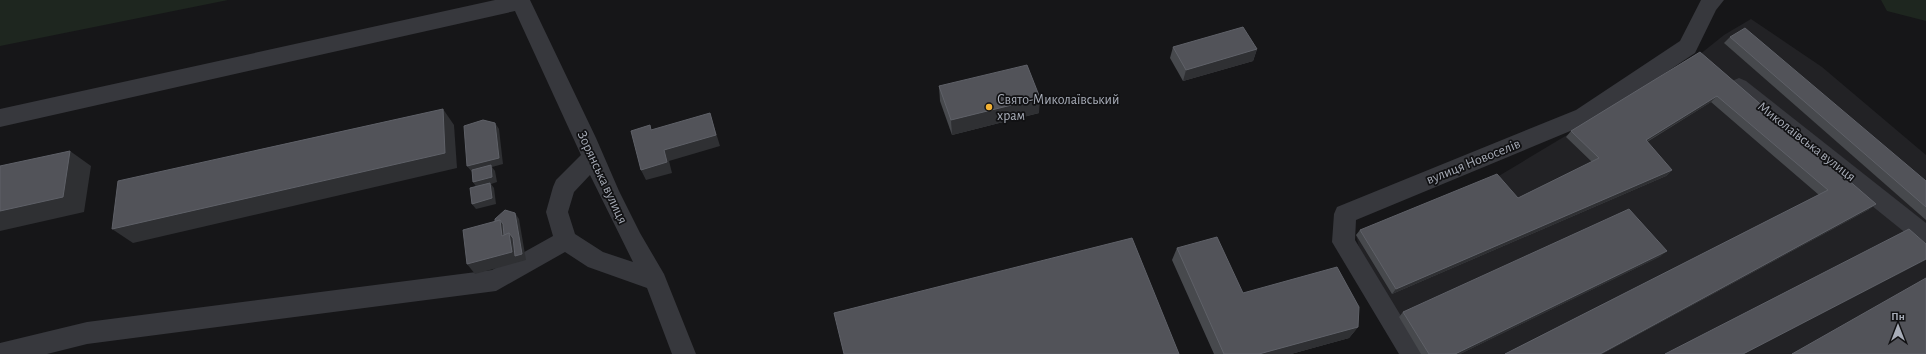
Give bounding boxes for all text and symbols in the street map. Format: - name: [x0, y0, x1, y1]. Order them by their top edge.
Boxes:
- place label: Свято-Миколаївський храм: [997, 93, 1119, 123]
- street label: Миколаївська вулиця: [1755, 99, 1858, 184]
- marker: Свято-Миколаївський храм: [984, 102, 994, 112]
- street label: Зорянська вулиця: [574, 129, 630, 226]
- street label: вулиця Новоселів: [1424, 137, 1522, 187]
- north arrow: [1878, 306, 1918, 346]
- text: Пн: [1891, 311, 1905, 322]

